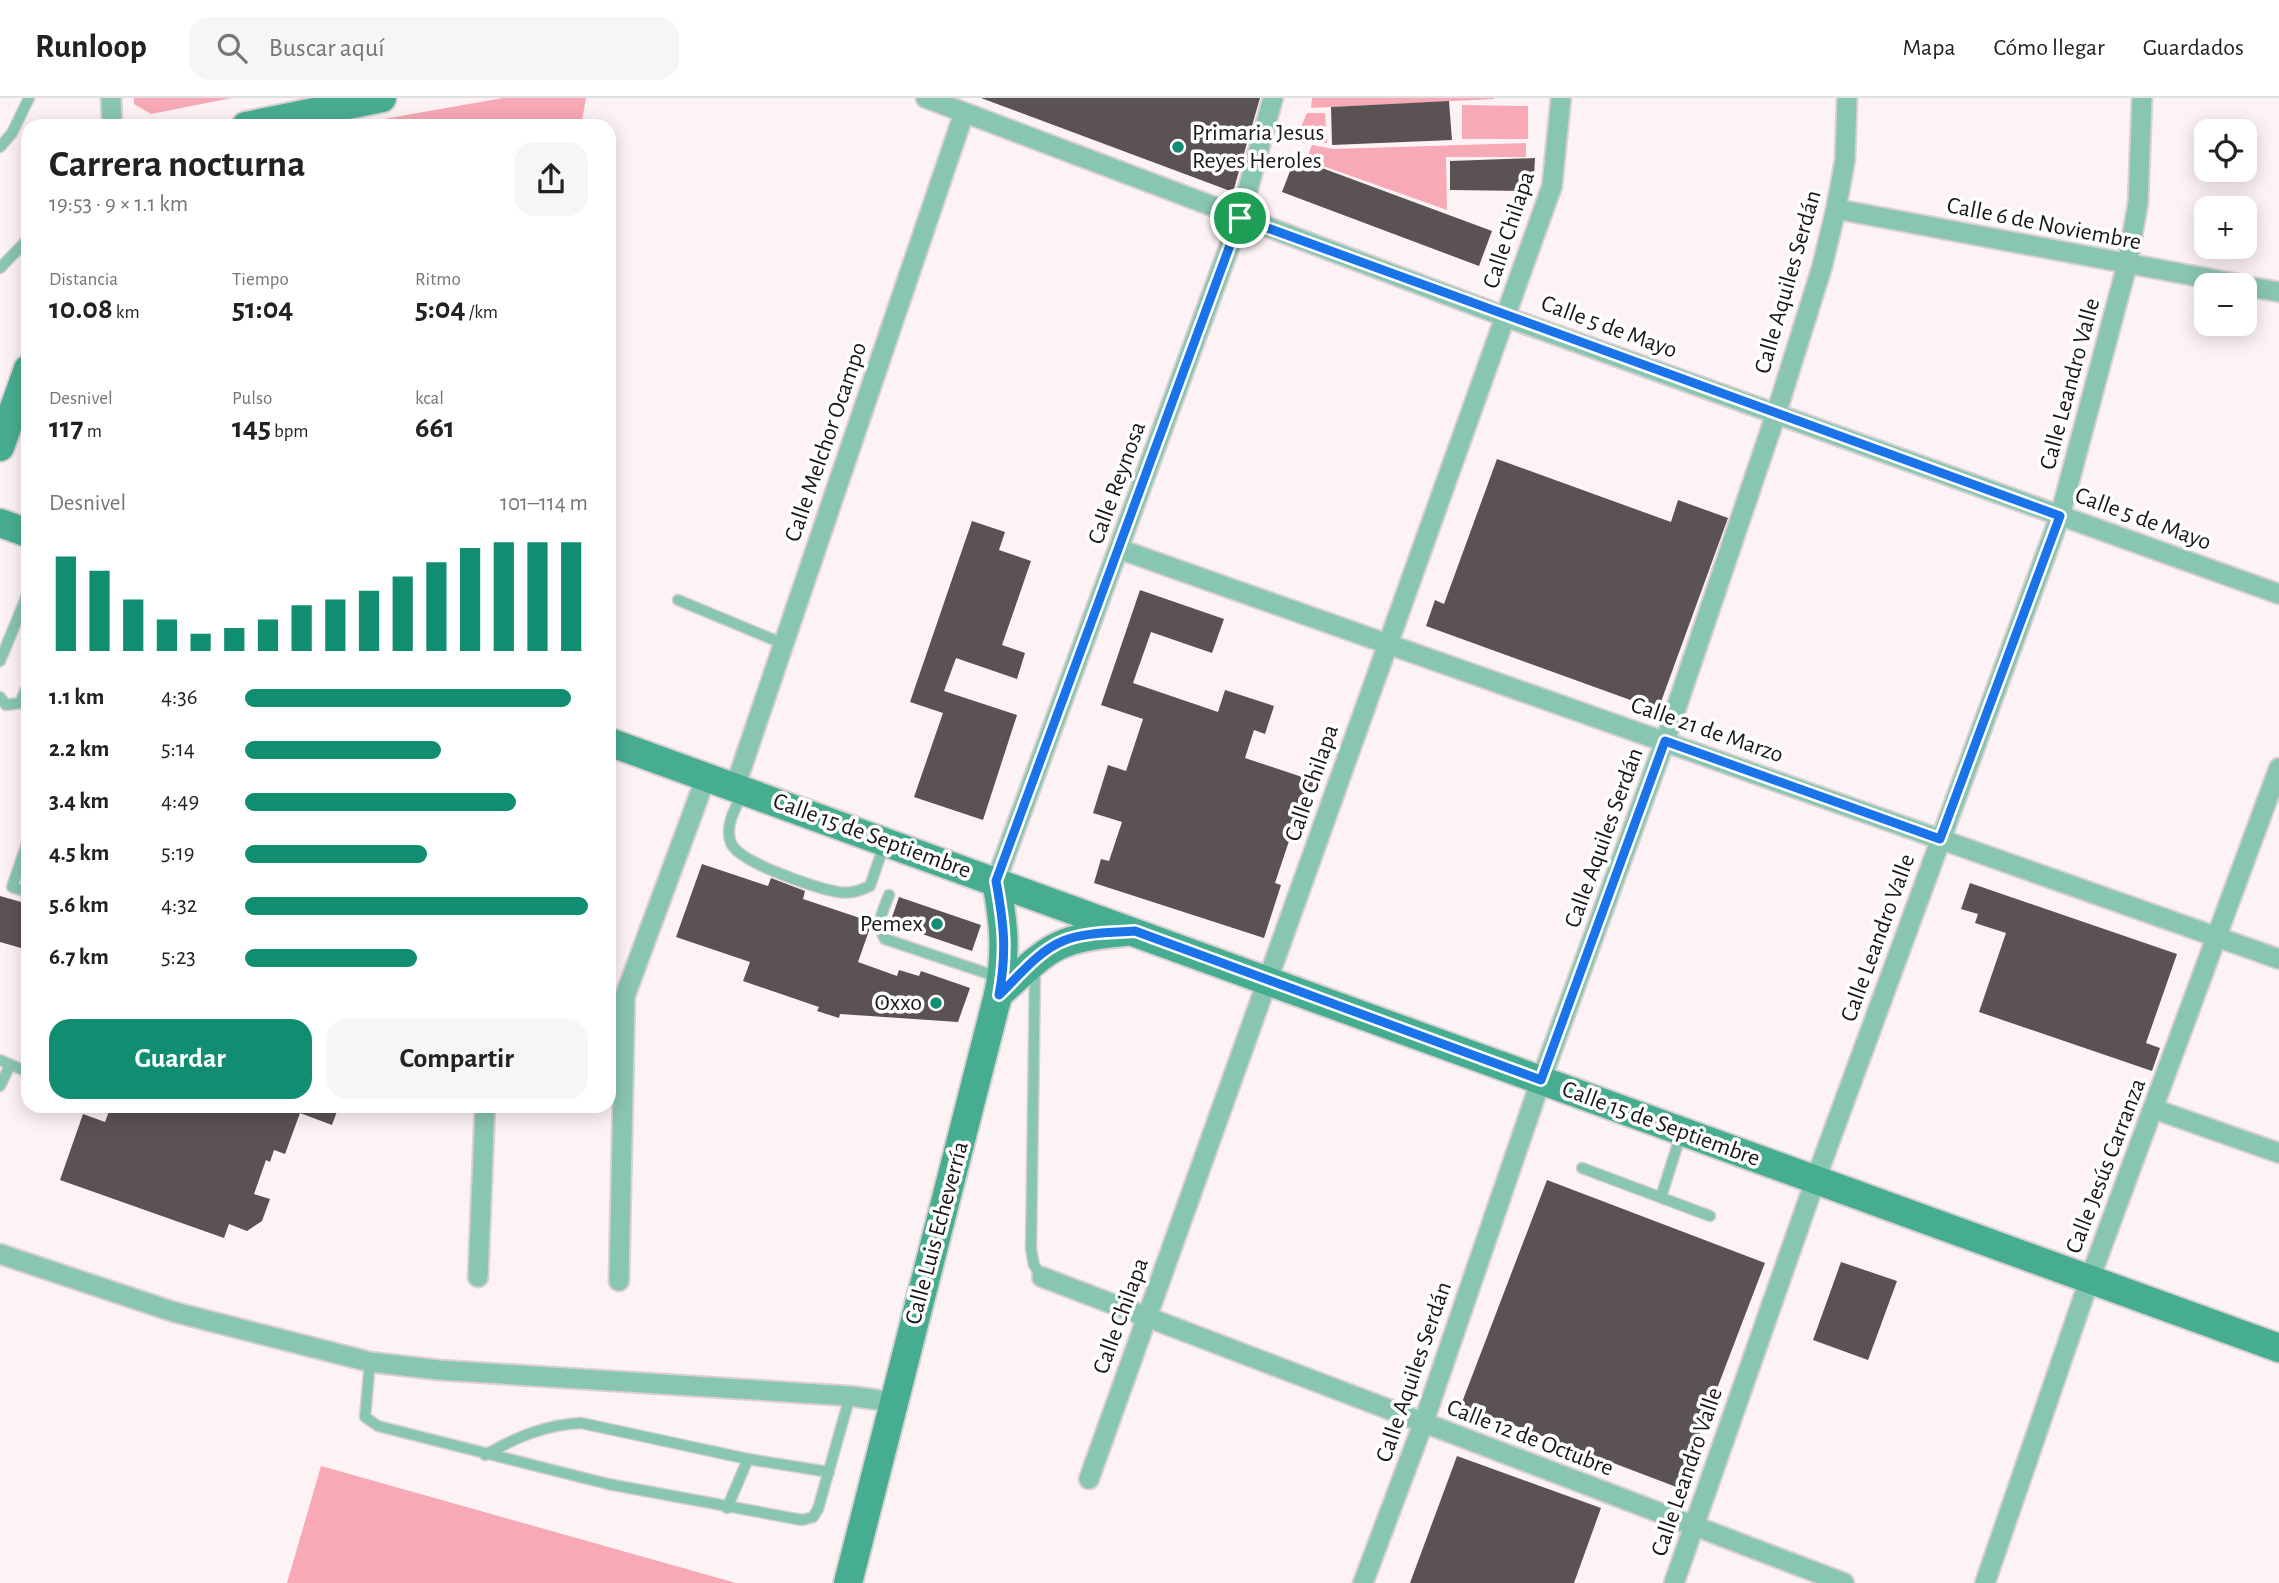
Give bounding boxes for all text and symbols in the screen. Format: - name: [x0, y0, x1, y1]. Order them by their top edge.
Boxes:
- search box: [189, 17, 679, 80]
- icon: search: [213, 29, 251, 67]
- text: Runloop: [35, 31, 147, 64]
- text: Buscar aquí: [269, 35, 385, 61]
- text: Mapa: [1902, 36, 1956, 60]
- text: Cómo llegar: [1994, 36, 2105, 60]
- text: Guardados: [2143, 36, 2244, 60]
- map controls: [2194, 119, 2257, 336]
- button: locate: [2194, 119, 2257, 182]
- place label: Primaria Jesus Reyes Heroles: [1192, 121, 1324, 173]
- marker: Primaria Jesus Reyes Heroles: [1170, 139, 1186, 155]
- button: share: [514, 142, 588, 216]
- text: Carrera nocturna: [49, 146, 306, 184]
- street label: Calle Chilapa: [1479, 168, 1539, 292]
- pin: [1210, 188, 1270, 248]
- street label: Calle Aquiles Serdán: [1750, 188, 1826, 376]
- text: 19:53 · 9 × 1.1 km: [49, 193, 188, 216]
- street label: Calle 6 de Noviembre: [1945, 193, 2143, 255]
- button: +: [2194, 196, 2257, 259]
- icon: arrive: [1221, 199, 1259, 237]
- text: Distancia: [49, 270, 118, 289]
- text: Tiempo: [232, 270, 289, 289]
- text: Ritmo: [415, 270, 461, 289]
- button: −: [2194, 273, 2257, 336]
- street label: Calle 5 de Mayo: [1538, 291, 1680, 363]
- text: 10.08: [49, 294, 113, 324]
- text: 51:04: [232, 294, 293, 324]
- text: 5:04: [415, 294, 466, 324]
- street label: Calle Leandro Valle: [2036, 296, 2104, 472]
- text: km: [113, 303, 140, 322]
- text: /km: [466, 303, 498, 322]
- street label: Calle Melchor Ocampo: [781, 339, 871, 545]
- text: Desnivel: [49, 389, 113, 408]
- text: Pulso: [232, 389, 272, 408]
- text: kcal: [415, 389, 444, 408]
- text: 117: [49, 413, 84, 443]
- text: 145: [232, 413, 271, 443]
- text: 661: [415, 413, 455, 443]
- street label: Calle Reynosa: [1084, 419, 1150, 547]
- text: m: [84, 422, 102, 441]
- text: bpm: [271, 422, 308, 441]
- street label: Calle 5 de Mayo: [2072, 483, 2214, 555]
- text: Desnivel: [49, 492, 126, 515]
- text: 101–114 m: [500, 492, 588, 515]
- text: 1.1 km: [49, 686, 104, 709]
- text: 4:36: [161, 686, 198, 709]
- street label: Calle 21 de Marzo: [1628, 693, 1786, 767]
- street label: Calle Chilapa: [1281, 722, 1343, 844]
- text: 2.2 km: [49, 738, 109, 761]
- text: 5:14: [161, 738, 195, 761]
- street label: Calle Aquiles Serdán: [1560, 745, 1648, 931]
- street label: Calle 15 de Septiembre: [770, 789, 974, 883]
- text: 3.4 km: [49, 790, 109, 813]
- text: 4:49: [161, 790, 199, 813]
- text: 4.5 km: [49, 842, 109, 865]
- text: 5:19: [161, 842, 195, 865]
- street label: Calle Leandro Valle: [1837, 851, 1919, 1025]
- text: 5.6 km: [49, 894, 109, 917]
- text: 4:32: [161, 894, 197, 917]
- place label: Pemex: [860, 912, 924, 936]
- marker: Pemex: [929, 916, 945, 932]
- text: 6.7 km: [49, 946, 109, 969]
- text: 5:23: [161, 946, 196, 969]
- place label: Oxxo: [874, 991, 922, 1015]
- marker: Oxxo: [928, 995, 944, 1011]
- button: Guardar: [49, 1019, 312, 1099]
- button: Compartir: [326, 1019, 588, 1099]
- street label: Calle Jesús Carranza: [2062, 1075, 2150, 1257]
- street label: Calle 15 de Septiembre: [1559, 1077, 1763, 1171]
- street label: Calle Luis Echeverría: [901, 1139, 973, 1327]
- street label: Calle Chilapa: [1089, 1255, 1153, 1377]
- street label: Calle Aquiles Serdán: [1372, 1279, 1456, 1465]
- street label: Calle Leandro Valle: [1647, 1385, 1727, 1559]
- street label: Calle 12 de Octubre: [1443, 1395, 1617, 1481]

